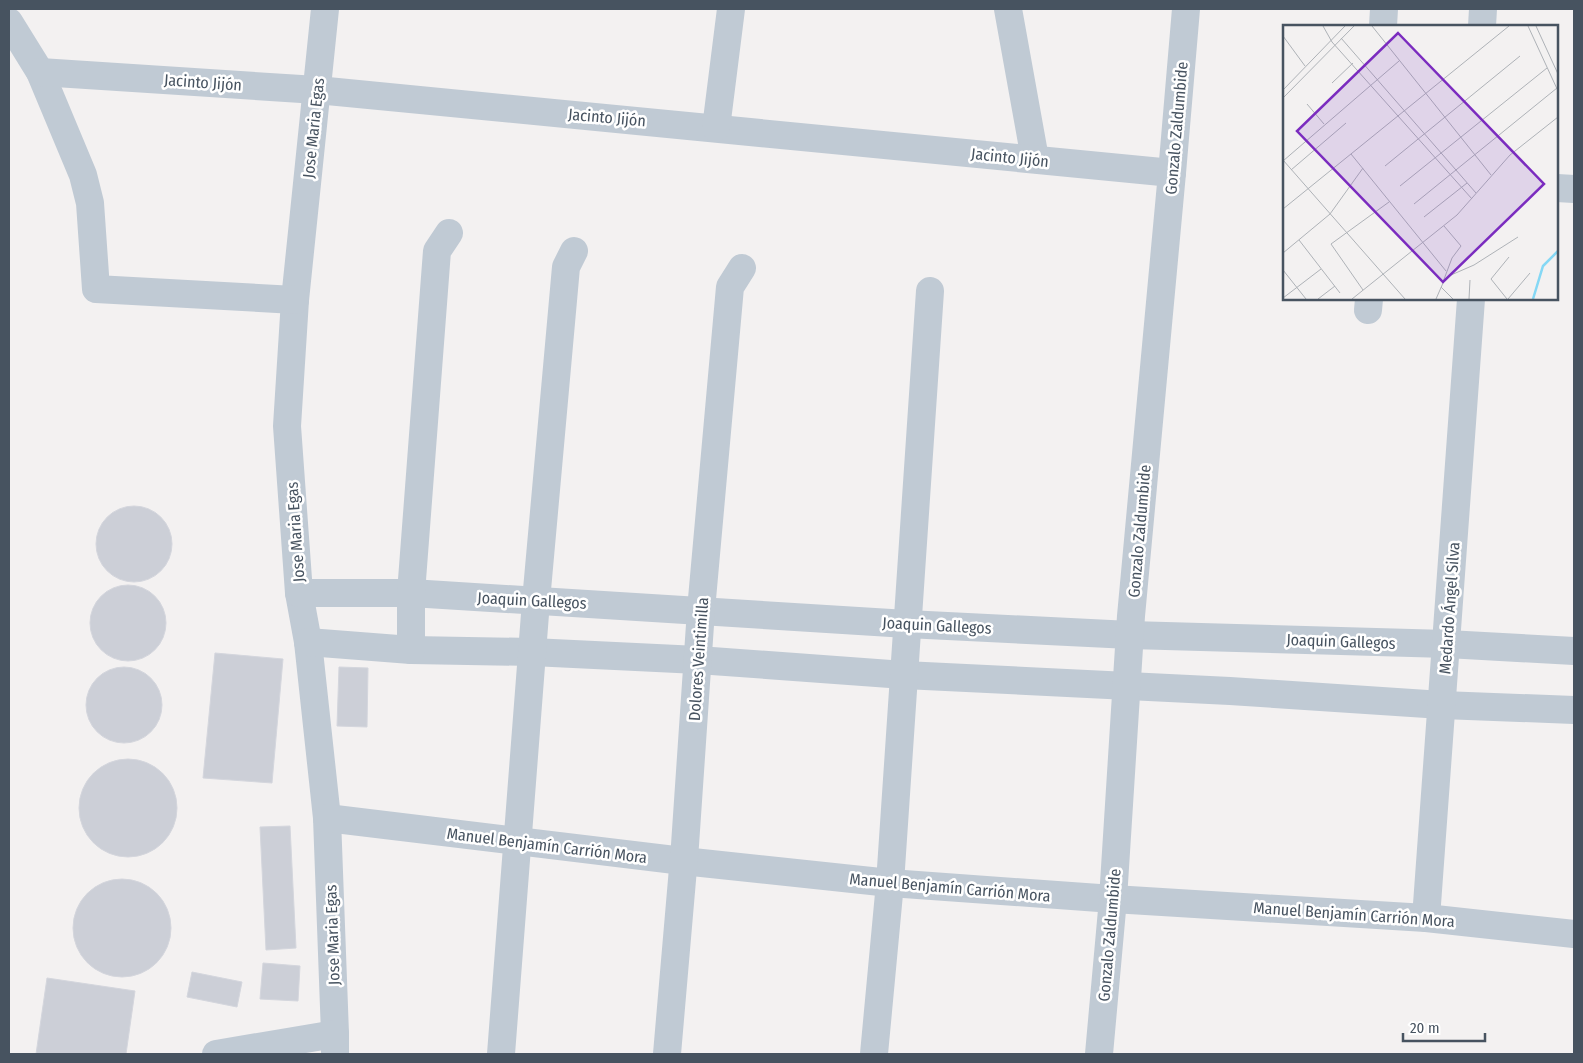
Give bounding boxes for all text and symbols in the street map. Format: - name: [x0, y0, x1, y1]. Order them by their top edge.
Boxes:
- inset map: [1283, 25, 1558, 300]
- street label: Gonzalo Zaldumbide: [1161, 61, 1192, 195]
- street label: Jacinto Jijón: [163, 70, 243, 95]
- street label: Jose Maria Egas: [299, 77, 328, 179]
- street label: Jacinto Jijón: [567, 105, 647, 130]
- street label: Jacinto Jijón: [970, 144, 1050, 171]
- street label: Gonzalo Zaldumbide: [1124, 464, 1155, 598]
- street label: Jose Maria Egas: [282, 481, 308, 583]
- street label: Medardo Ángel Silva: [1435, 541, 1464, 675]
- street label: Joaquin Gallegos: [477, 588, 587, 613]
- street label: Dolores Veintimilla: [685, 596, 712, 721]
- street label: Joaquin Gallegos: [882, 613, 992, 638]
- street label: Joaquin Gallegos: [1286, 630, 1396, 653]
- street label: Manuel Benjamín Carrión Mora: [446, 824, 648, 867]
- street label: Gonzalo Zaldumbide: [1094, 868, 1125, 1002]
- street label: Manuel Benjamín Carrión Mora: [849, 869, 1051, 906]
- street label: Jose Maria Egas: [321, 884, 344, 986]
- street label: Manuel Benjamín Carrión Mora: [1253, 898, 1455, 931]
- scale bar: [1403, 1010, 1486, 1042]
- text: 20 m: [1410, 1019, 1440, 1037]

